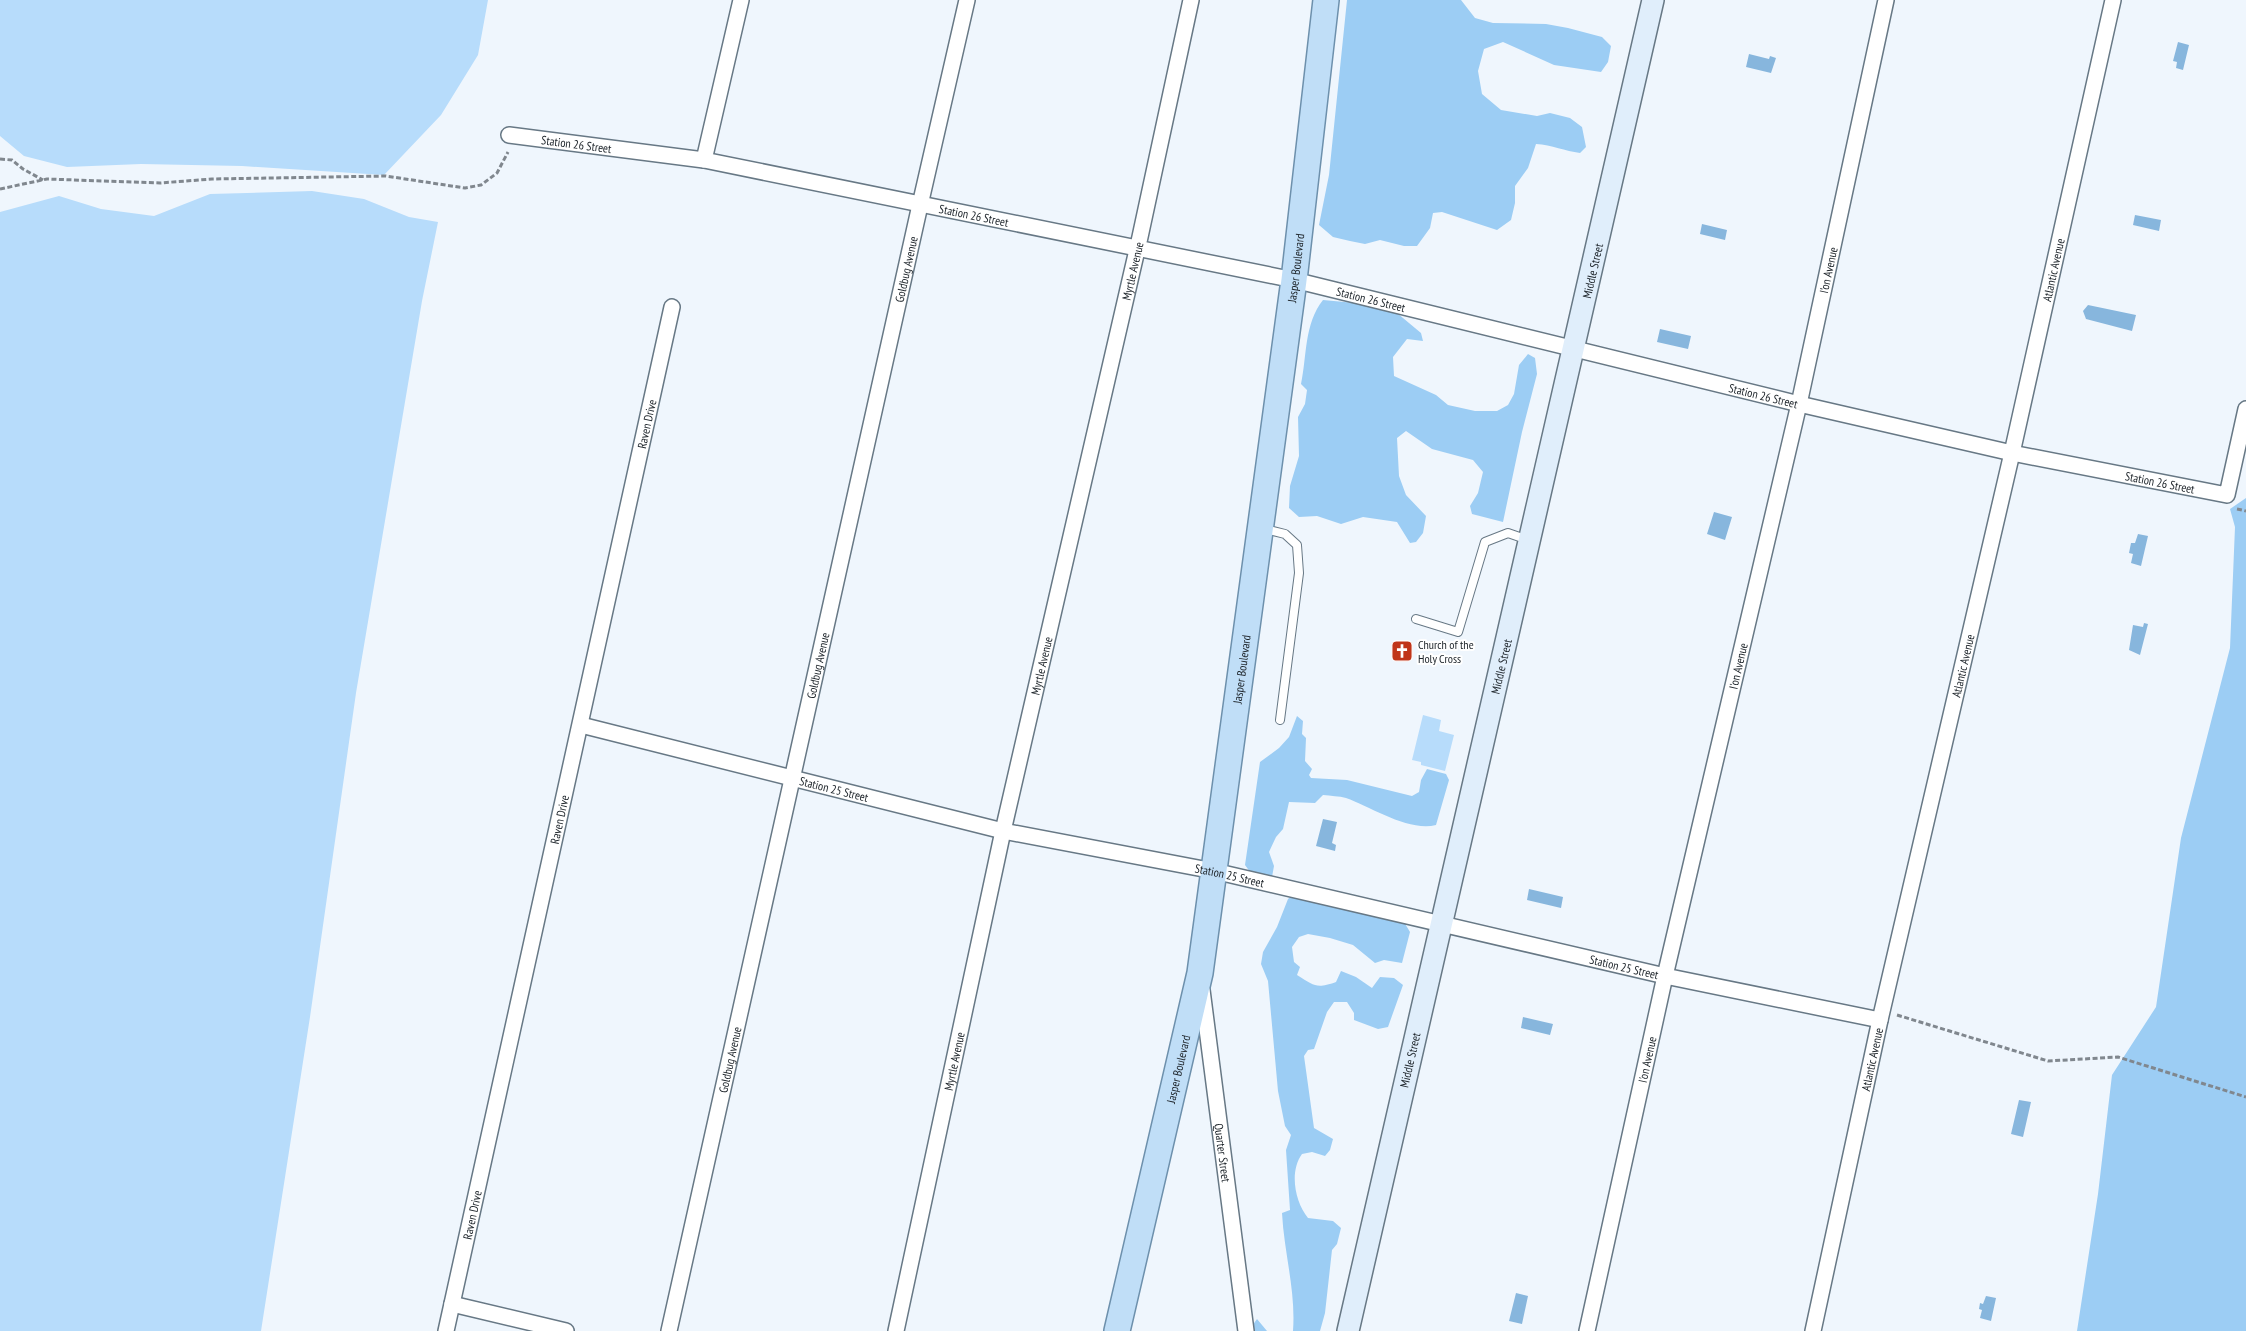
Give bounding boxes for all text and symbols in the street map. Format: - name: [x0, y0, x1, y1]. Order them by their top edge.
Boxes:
- street label: Station 26 Street: [541, 132, 613, 156]
- street label: Station 26 Street: [938, 201, 1011, 229]
- street label: Jasper Boulevard: [1283, 233, 1307, 304]
- street label: Goldbug Avenue: [891, 235, 920, 304]
- street label: Atlantic Avenue: [2039, 237, 2067, 303]
- street label: Myrtle Avenue: [1118, 240, 1146, 302]
- street label: Middle Street: [1579, 241, 1606, 300]
- street label: I'on Avenue: [1816, 245, 1840, 295]
- street label: Station 26 Street: [1335, 283, 1408, 315]
- street label: Station 26 Street: [1727, 380, 1800, 411]
- street label: Raven Drive: [634, 398, 659, 450]
- street label: Station 26 Street: [2124, 468, 2197, 496]
- street label: Goldbug Avenue: [803, 631, 832, 700]
- street label: Atlantic Avenue: [1948, 633, 1977, 699]
- street label: Jasper Boulevard: [1229, 634, 1253, 706]
- street label: Myrtle Avenue: [1027, 635, 1055, 696]
- place label: Church of the Holy Cross: [1418, 637, 1474, 666]
- street label: Middle Street: [1487, 637, 1514, 695]
- church icon: Church of the Holy Cross: [1390, 639, 1414, 663]
- street label: I'on Avenue: [1725, 641, 1750, 691]
- street label: Station 25 Street: [798, 773, 871, 805]
- street label: Raven Drive: [546, 793, 572, 845]
- street label: Station 25 Street: [1194, 860, 1266, 890]
- street label: Station 25 Street: [1588, 951, 1661, 982]
- street label: Goldbug Avenue: [715, 1025, 744, 1094]
- street label: Atlantic Avenue: [1857, 1026, 1886, 1092]
- street label: Myrtle Avenue: [940, 1030, 967, 1092]
- street label: Middle Street: [1396, 1030, 1423, 1089]
- street label: Jasper Boulevard: [1162, 1033, 1193, 1105]
- street label: I'on Avenue: [1634, 1035, 1659, 1084]
- street label: Quarter Street: [1212, 1122, 1234, 1184]
- street label: Raven Drive: [459, 1189, 484, 1241]

